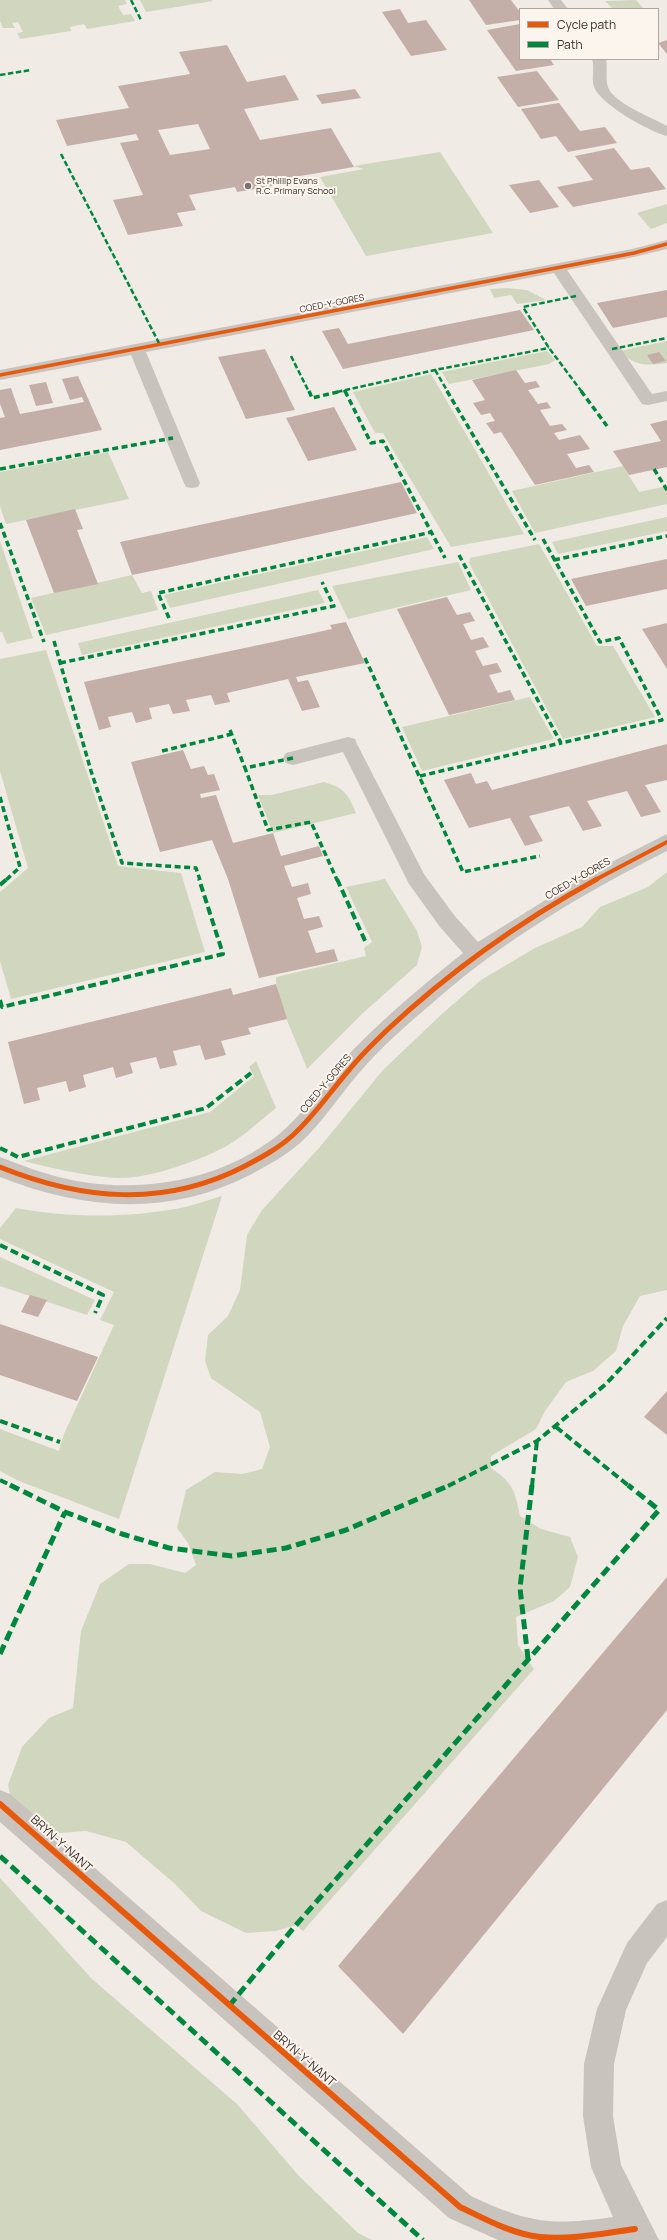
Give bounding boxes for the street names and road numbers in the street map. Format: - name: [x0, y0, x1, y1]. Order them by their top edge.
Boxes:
- street label: COED-Y-GORES: [299, 292, 365, 316]
- street label: COED-Y-GORES: [543, 856, 613, 902]
- street label: COED-Y-GORES: [298, 1052, 354, 1116]
- street label: BRYN-Y-NANT: [27, 1813, 95, 1875]
- street label: BRYN-Y-NANT: [270, 2028, 338, 2090]

